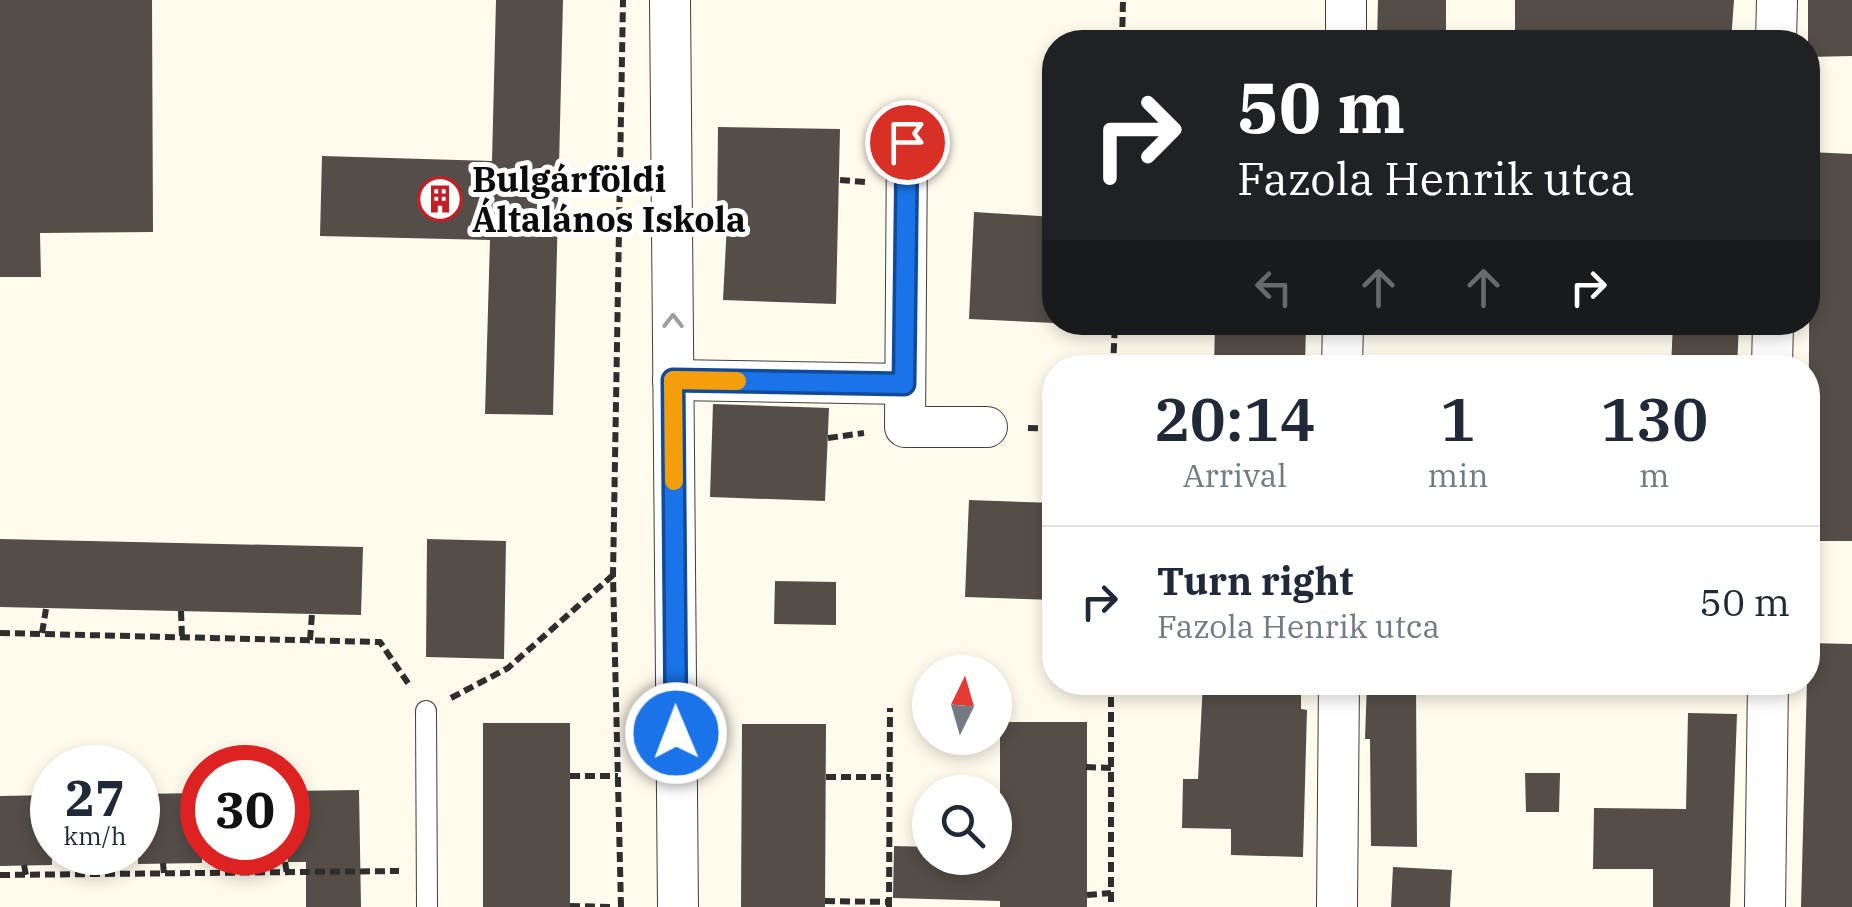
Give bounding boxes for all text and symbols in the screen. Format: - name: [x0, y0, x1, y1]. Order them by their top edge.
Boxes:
- text: 50 m: [1237, 61, 1405, 152]
- icon: right: [1072, 70, 1202, 200]
- pin: [865, 100, 950, 185]
- icon: arrive: [880, 115, 935, 170]
- text: Fazola Henrik utca: [1237, 149, 1635, 207]
- place label: Bulgárföldi Általános Iskola: [472, 156, 746, 242]
- building icon: Bulgárföldi Általános Iskola: [417, 176, 463, 222]
- icon: left: [1246, 260, 1301, 315]
- icon: ahead: [1351, 260, 1406, 315]
- icon: ahead: [1456, 260, 1511, 315]
- icon: right: [1561, 260, 1616, 315]
- one-way arrow: [662, 312, 683, 328]
- text: 20:14: [1154, 379, 1316, 458]
- text: 1: [1440, 379, 1476, 458]
- text: 130: [1600, 379, 1708, 458]
- text: Arrival: [1183, 454, 1287, 496]
- text: min: [1427, 454, 1488, 496]
- text: m: [1639, 454, 1669, 496]
- text: Turn right: [1157, 556, 1353, 605]
- icon: right: [1072, 574, 1127, 629]
- text: 50 m: [1699, 577, 1790, 626]
- text: Fazola Henrik utca: [1157, 605, 1440, 647]
- north arrow: [912, 655, 1012, 755]
- map controls: [912, 655, 1012, 875]
- position arrow: [624, 681, 728, 785]
- speed limit sign: 30: [180, 745, 310, 875]
- text: 27: [65, 765, 125, 830]
- button: search: [912, 775, 1012, 875]
- text: km/h: [63, 819, 127, 852]

